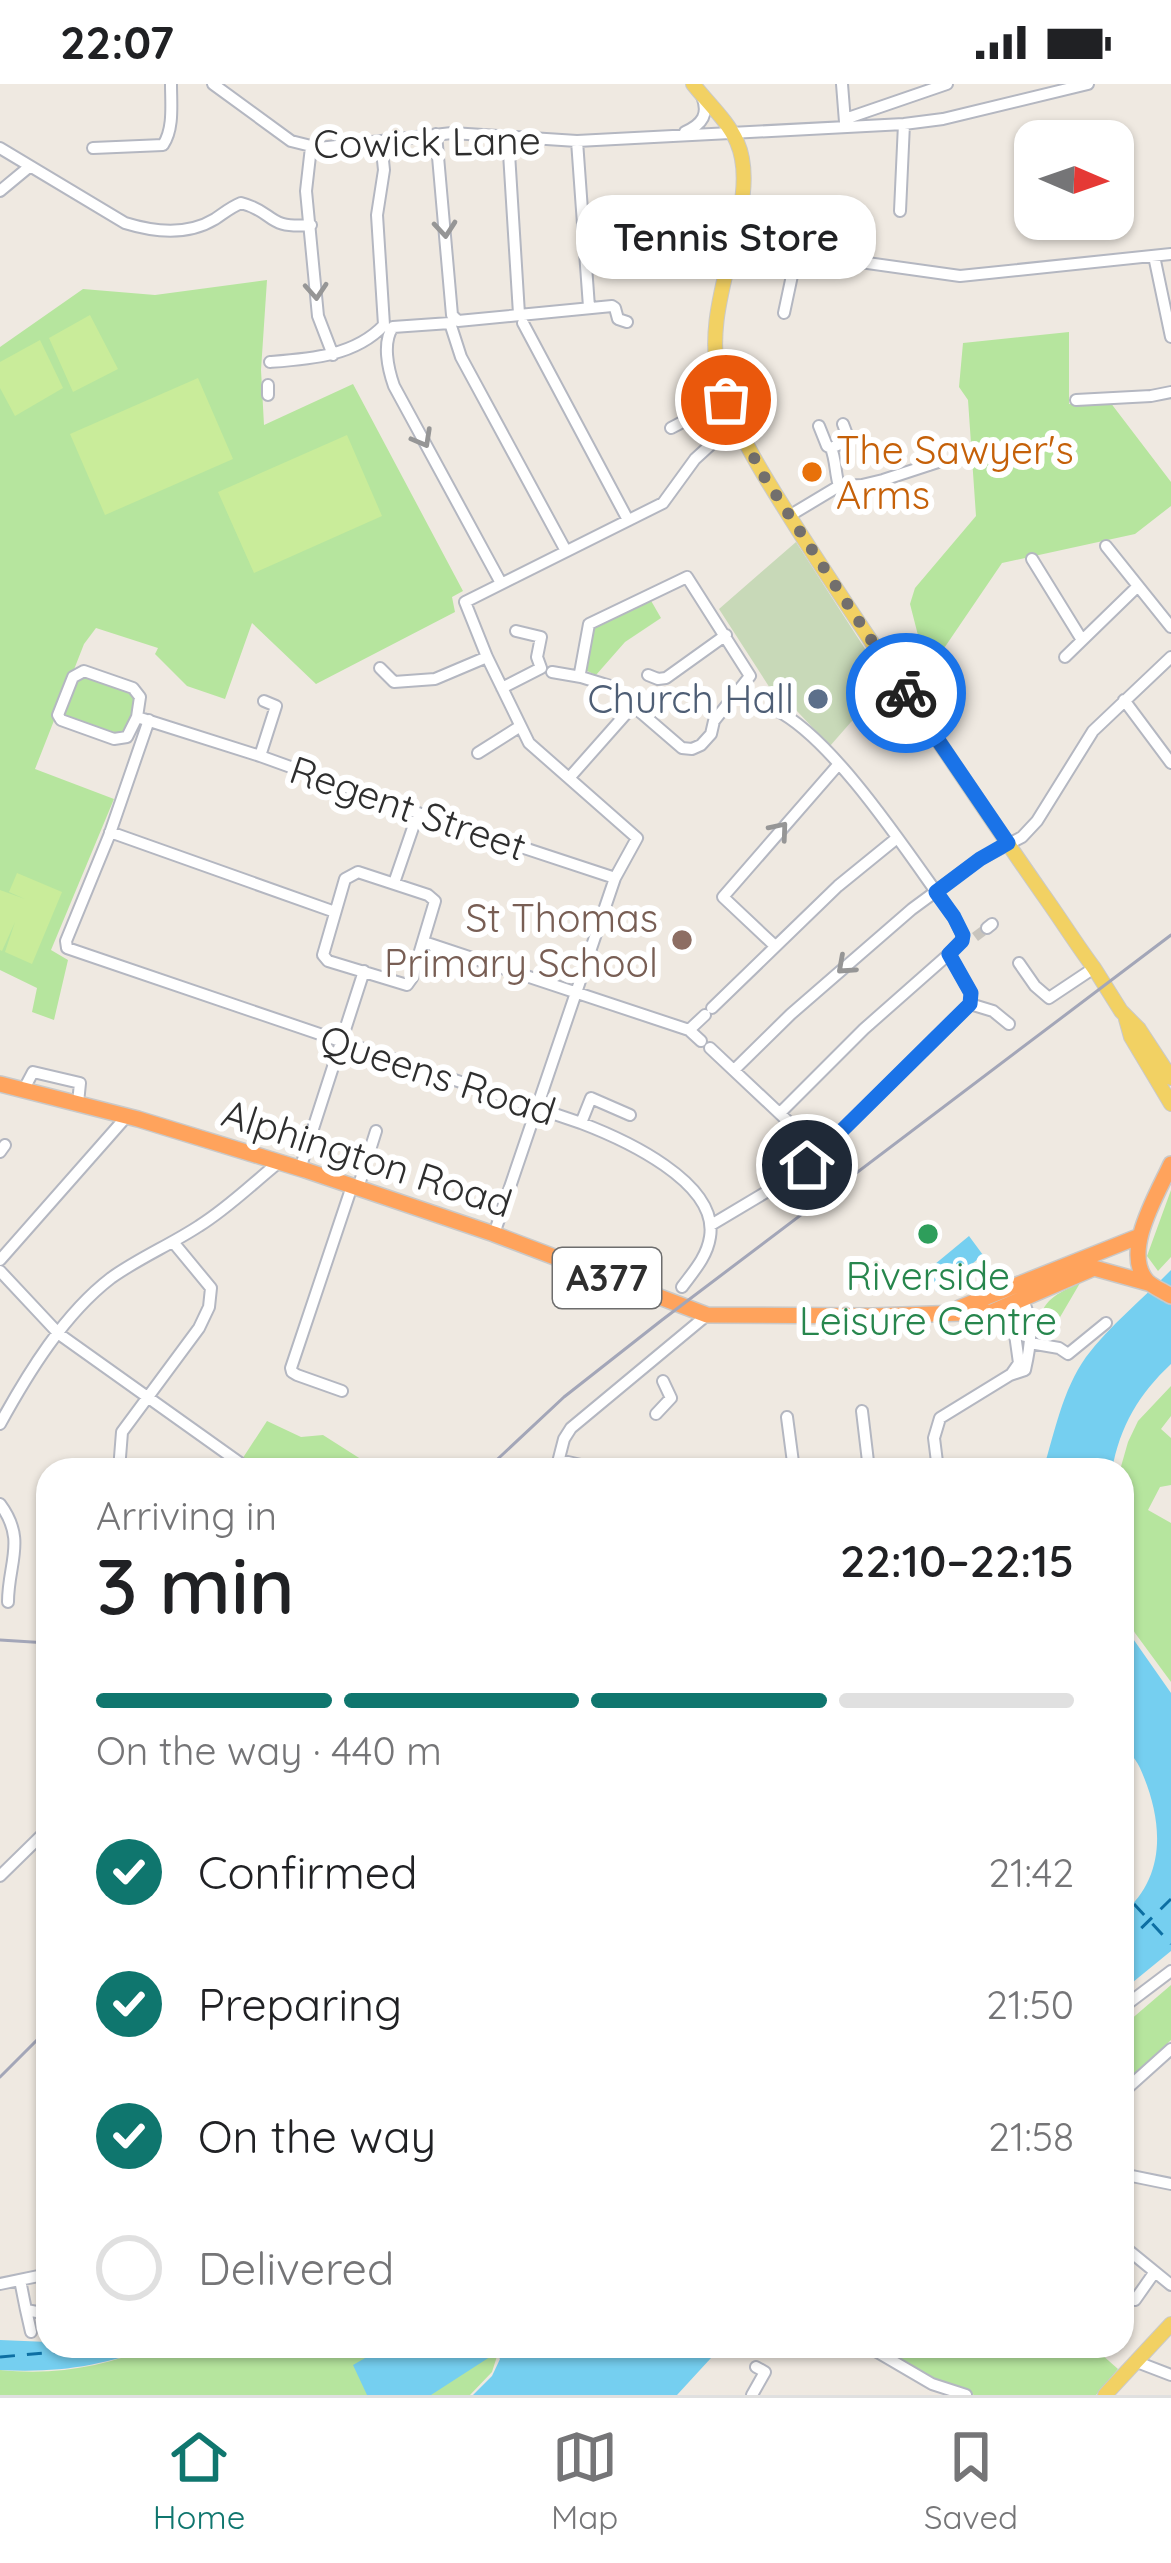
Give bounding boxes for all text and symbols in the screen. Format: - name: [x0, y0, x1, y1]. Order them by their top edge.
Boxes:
- text: 22:07: [60, 14, 174, 70]
- street label: Cowick Lane: [313, 115, 541, 168]
- north arrow: [1014, 120, 1134, 240]
- map controls: [1014, 120, 1134, 240]
- callout: Tennis Store: [576, 196, 876, 280]
- text: Tennis Store: [613, 212, 839, 261]
- one-way arrow: [431, 220, 457, 239]
- one-way arrow: [303, 282, 329, 301]
- pin: [675, 349, 777, 451]
- icon: bag: [693, 367, 759, 433]
- place label: The Sawyer's Arms: [836, 425, 1074, 519]
- one-way arrow: [408, 426, 431, 447]
- marker: The Sawyer's Arms: [799, 459, 825, 485]
- courier: [846, 633, 966, 753]
- icon: bike: [873, 660, 939, 726]
- place label: Church Hall: [587, 674, 794, 723]
- marker: Church Hall: [805, 686, 831, 712]
- street label: Regent Street: [284, 744, 533, 871]
- one-way arrow: [765, 822, 787, 844]
- place label: St Thomas Primary School: [384, 893, 658, 987]
- marker: St Thomas Primary School: [669, 927, 695, 953]
- one-way arrow: [838, 952, 859, 973]
- street label: Queens Road: [314, 1013, 562, 1136]
- street label: Alphington Road: [216, 1088, 518, 1227]
- pin: [756, 1114, 858, 1216]
- icon: home: [774, 1132, 840, 1198]
- marker: Riverside Leisure Centre: [915, 1221, 941, 1247]
- road number: A377: [553, 1248, 661, 1308]
- place label: Riverside Leisure Centre: [799, 1251, 1057, 1345]
- text: Arriving in: [96, 1491, 277, 1540]
- text: 22:10–22:15: [840, 1532, 1074, 1588]
- text: 3 min: [96, 1536, 295, 1634]
- text: On the way · 440 m: [96, 1726, 442, 1775]
- icon: check: [96, 1839, 162, 1905]
- text: Confirmed: [198, 1844, 417, 1900]
- text: 21:42: [989, 1848, 1074, 1897]
- icon: check: [96, 1971, 162, 2037]
- text: Preparing: [198, 1976, 402, 2032]
- text: 21:50: [986, 1980, 1074, 2029]
- icon: check: [96, 2103, 162, 2169]
- text: On the way: [198, 2108, 436, 2164]
- text: 21:58: [988, 2112, 1074, 2161]
- text: Delivered: [198, 2240, 394, 2296]
- tab: Home: [153, 2424, 245, 2537]
- tab: Map: [551, 2424, 618, 2537]
- tab: Saved: [924, 2424, 1018, 2537]

